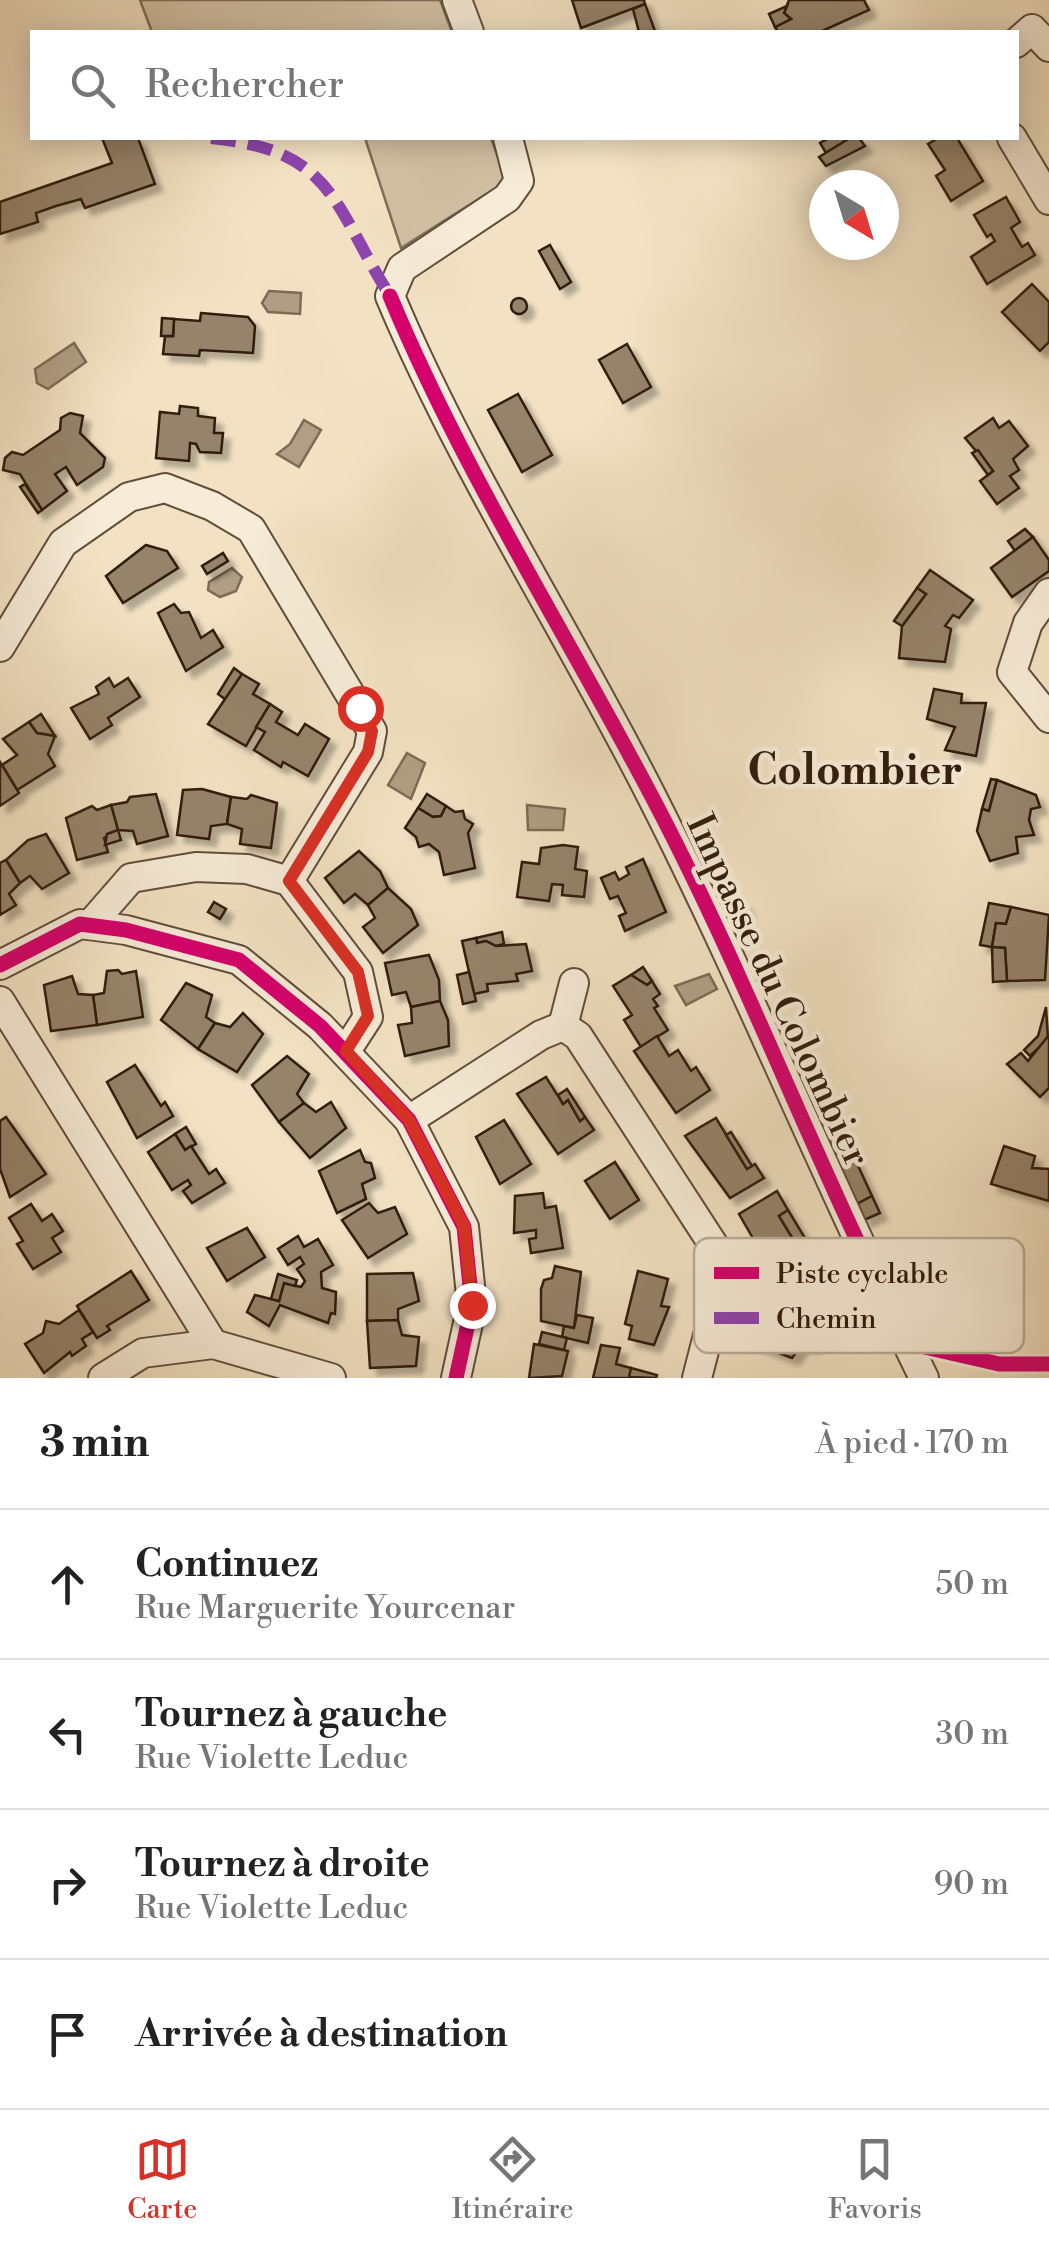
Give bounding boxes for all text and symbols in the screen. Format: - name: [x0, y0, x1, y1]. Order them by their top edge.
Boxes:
- search box: [30, 30, 1019, 140]
- icon: search: [65, 58, 120, 113]
- text: Rechercher: [145, 62, 344, 109]
- north arrow: [809, 170, 899, 260]
- route start: [338, 686, 384, 732]
- district label: Colombier: [747, 745, 963, 798]
- street label: Impasse du Colombier: [675, 807, 880, 1174]
- legend: [694, 1238, 1024, 1353]
- text: Piste cyclable: [776, 1257, 948, 1292]
- route end: [450, 1283, 496, 1329]
- text: Chemin: [776, 1302, 877, 1337]
- text: 3 min: [40, 1417, 149, 1470]
- text: À pied · 170 m: [815, 1423, 1009, 1463]
- text: Continuez: [135, 1541, 318, 1588]
- icon: ahead: [40, 1557, 95, 1612]
- text: 50 m: [936, 1564, 1009, 1604]
- text: Rue Marguerite Yourcenar: [135, 1588, 515, 1628]
- text: Tournez à gauche: [135, 1691, 447, 1738]
- icon: left: [40, 1707, 95, 1762]
- text: 30 m: [935, 1714, 1009, 1754]
- text: Rue Violette Leduc: [135, 1738, 408, 1778]
- text: Tournez à droite: [135, 1841, 430, 1888]
- icon: right: [40, 1857, 95, 1912]
- text: 90 m: [934, 1864, 1009, 1904]
- text: Rue Violette Leduc: [135, 1888, 408, 1928]
- icon: arrive: [40, 2007, 95, 2062]
- text: Arrivée à destination: [135, 2011, 508, 2058]
- tab: Carte: [127, 2132, 197, 2227]
- tab: Itinéraire: [452, 2132, 574, 2227]
- tab: Favoris: [828, 2132, 922, 2227]

